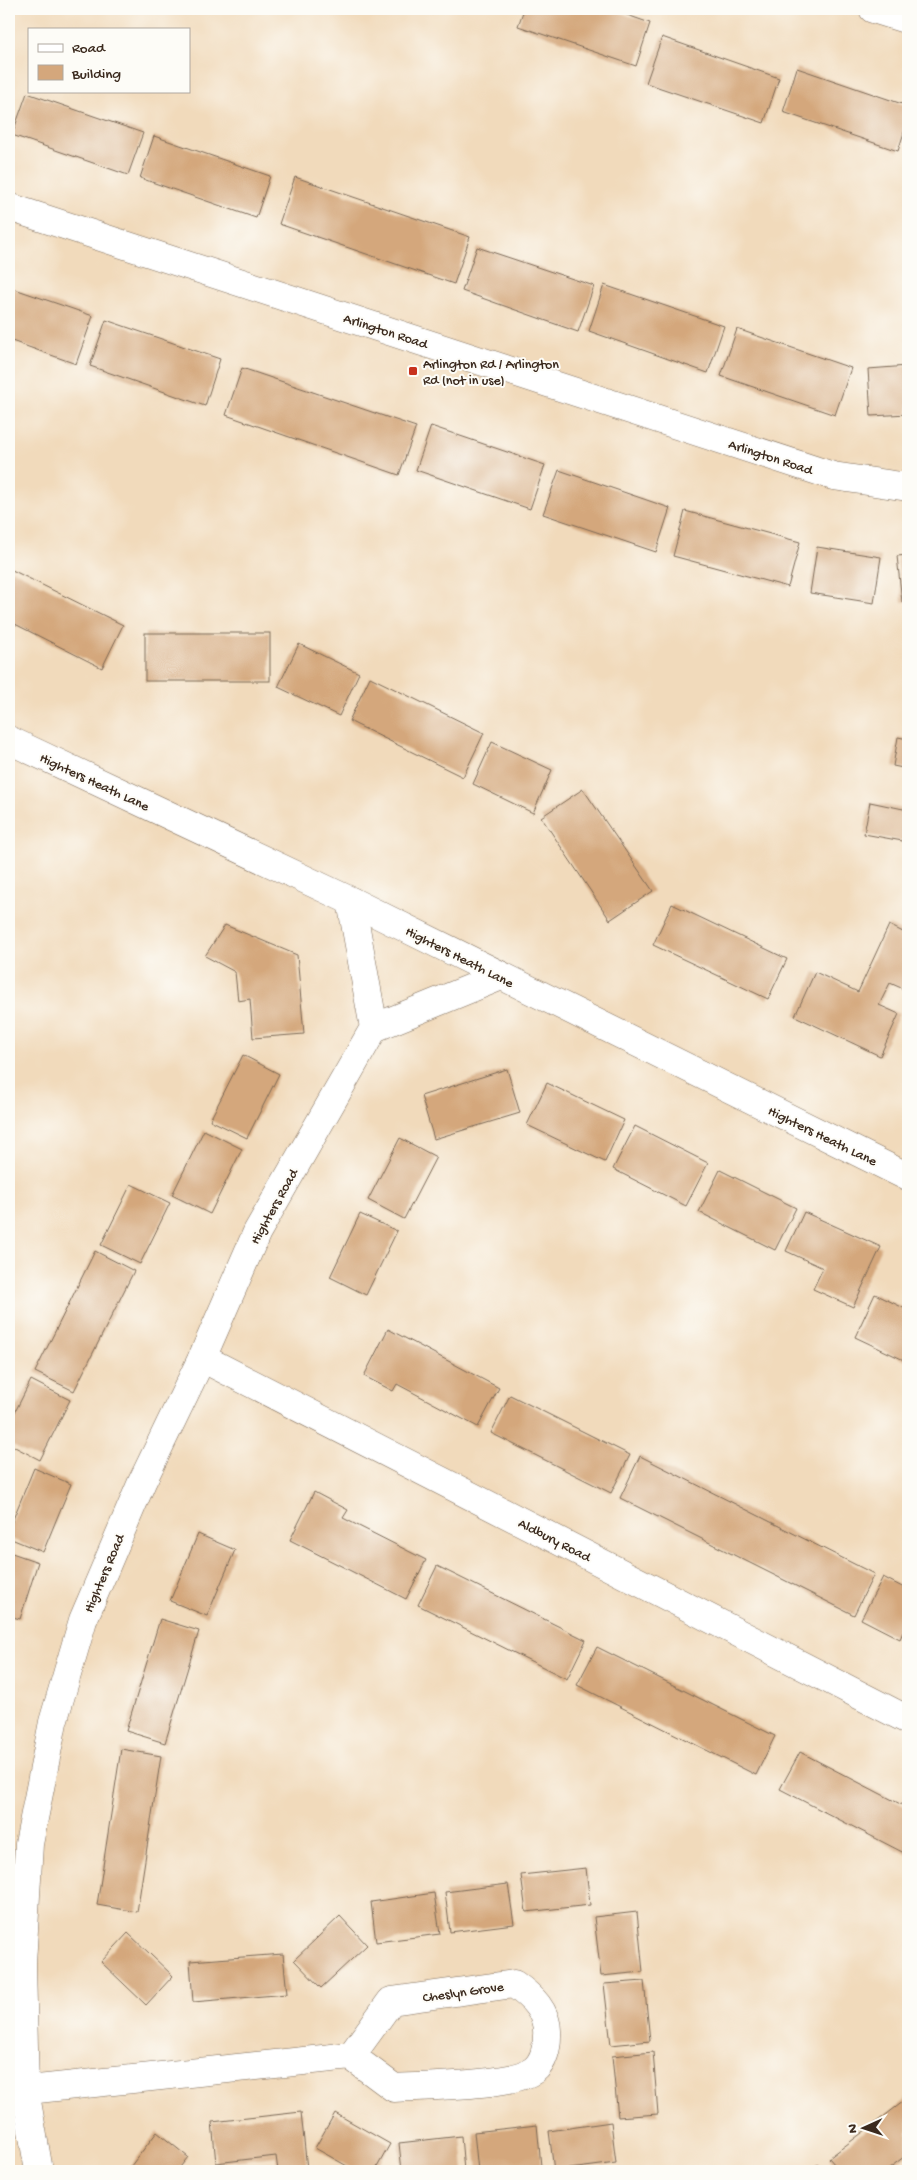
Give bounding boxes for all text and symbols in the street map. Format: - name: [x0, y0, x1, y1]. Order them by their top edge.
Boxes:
- legend: [28, 28, 190, 92]
- text: Road: [72, 40, 106, 58]
- text: Building: [71, 66, 121, 84]
- street label: Arlington Road: [341, 311, 431, 355]
- place label: Arlington Rd / Arlington Rd (not in use): [423, 357, 559, 390]
- marker: Arlington Rd / Arlington Rd (not in use): [407, 365, 419, 377]
- street label: Arlington Road: [726, 437, 816, 481]
- street label: Highters Heath Lane: [36, 750, 152, 816]
- street label: Highters Heath Lane: [402, 924, 517, 993]
- street label: Highters Heath Lane: [765, 1103, 880, 1171]
- street label: Highters Road: [248, 1165, 304, 1248]
- street label: Aldbury Road: [515, 1516, 595, 1568]
- street label: Highters Road: [81, 1531, 130, 1616]
- street label: Cheslyn Grove: [422, 1979, 506, 2008]
- north arrow: [840, 2102, 890, 2152]
- text: N: [845, 2124, 862, 2134]

